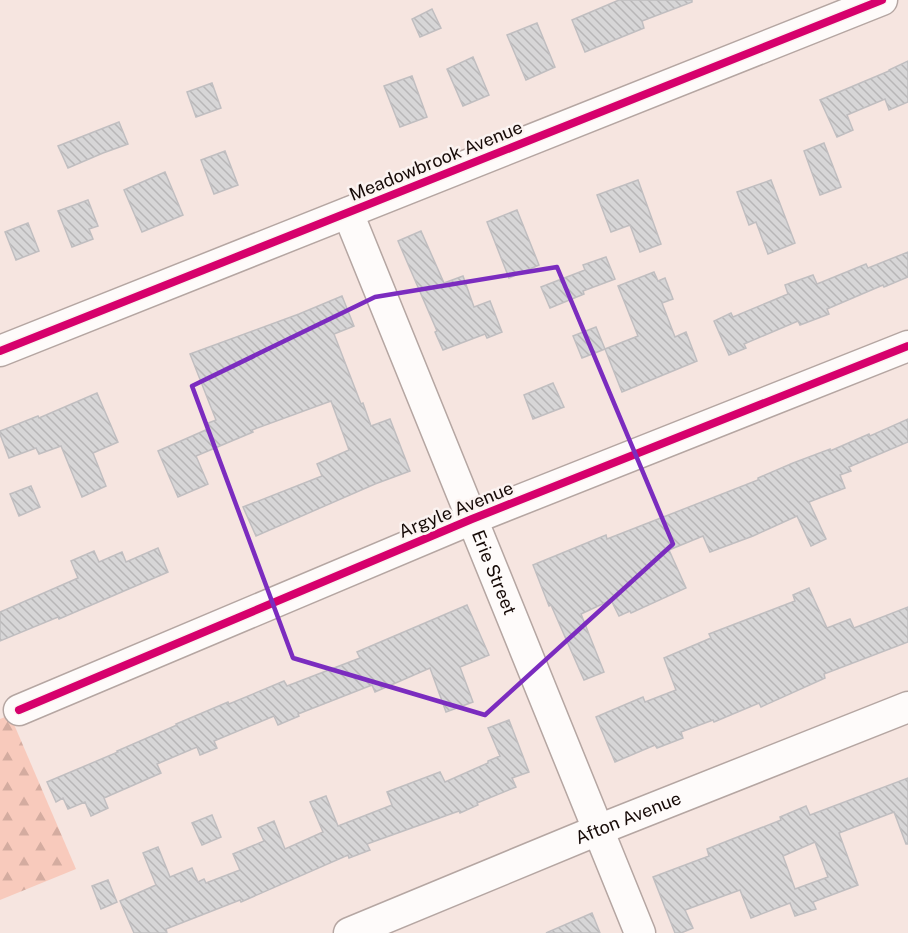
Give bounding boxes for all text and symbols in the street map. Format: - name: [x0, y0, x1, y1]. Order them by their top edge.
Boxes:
- street label: Meadowbrook Avenue: [346, 116, 526, 205]
- street label: Argyle Avenue: [395, 477, 516, 542]
- street label: Erie Street: [468, 527, 521, 618]
- street label: Afton Avenue: [572, 787, 684, 848]

